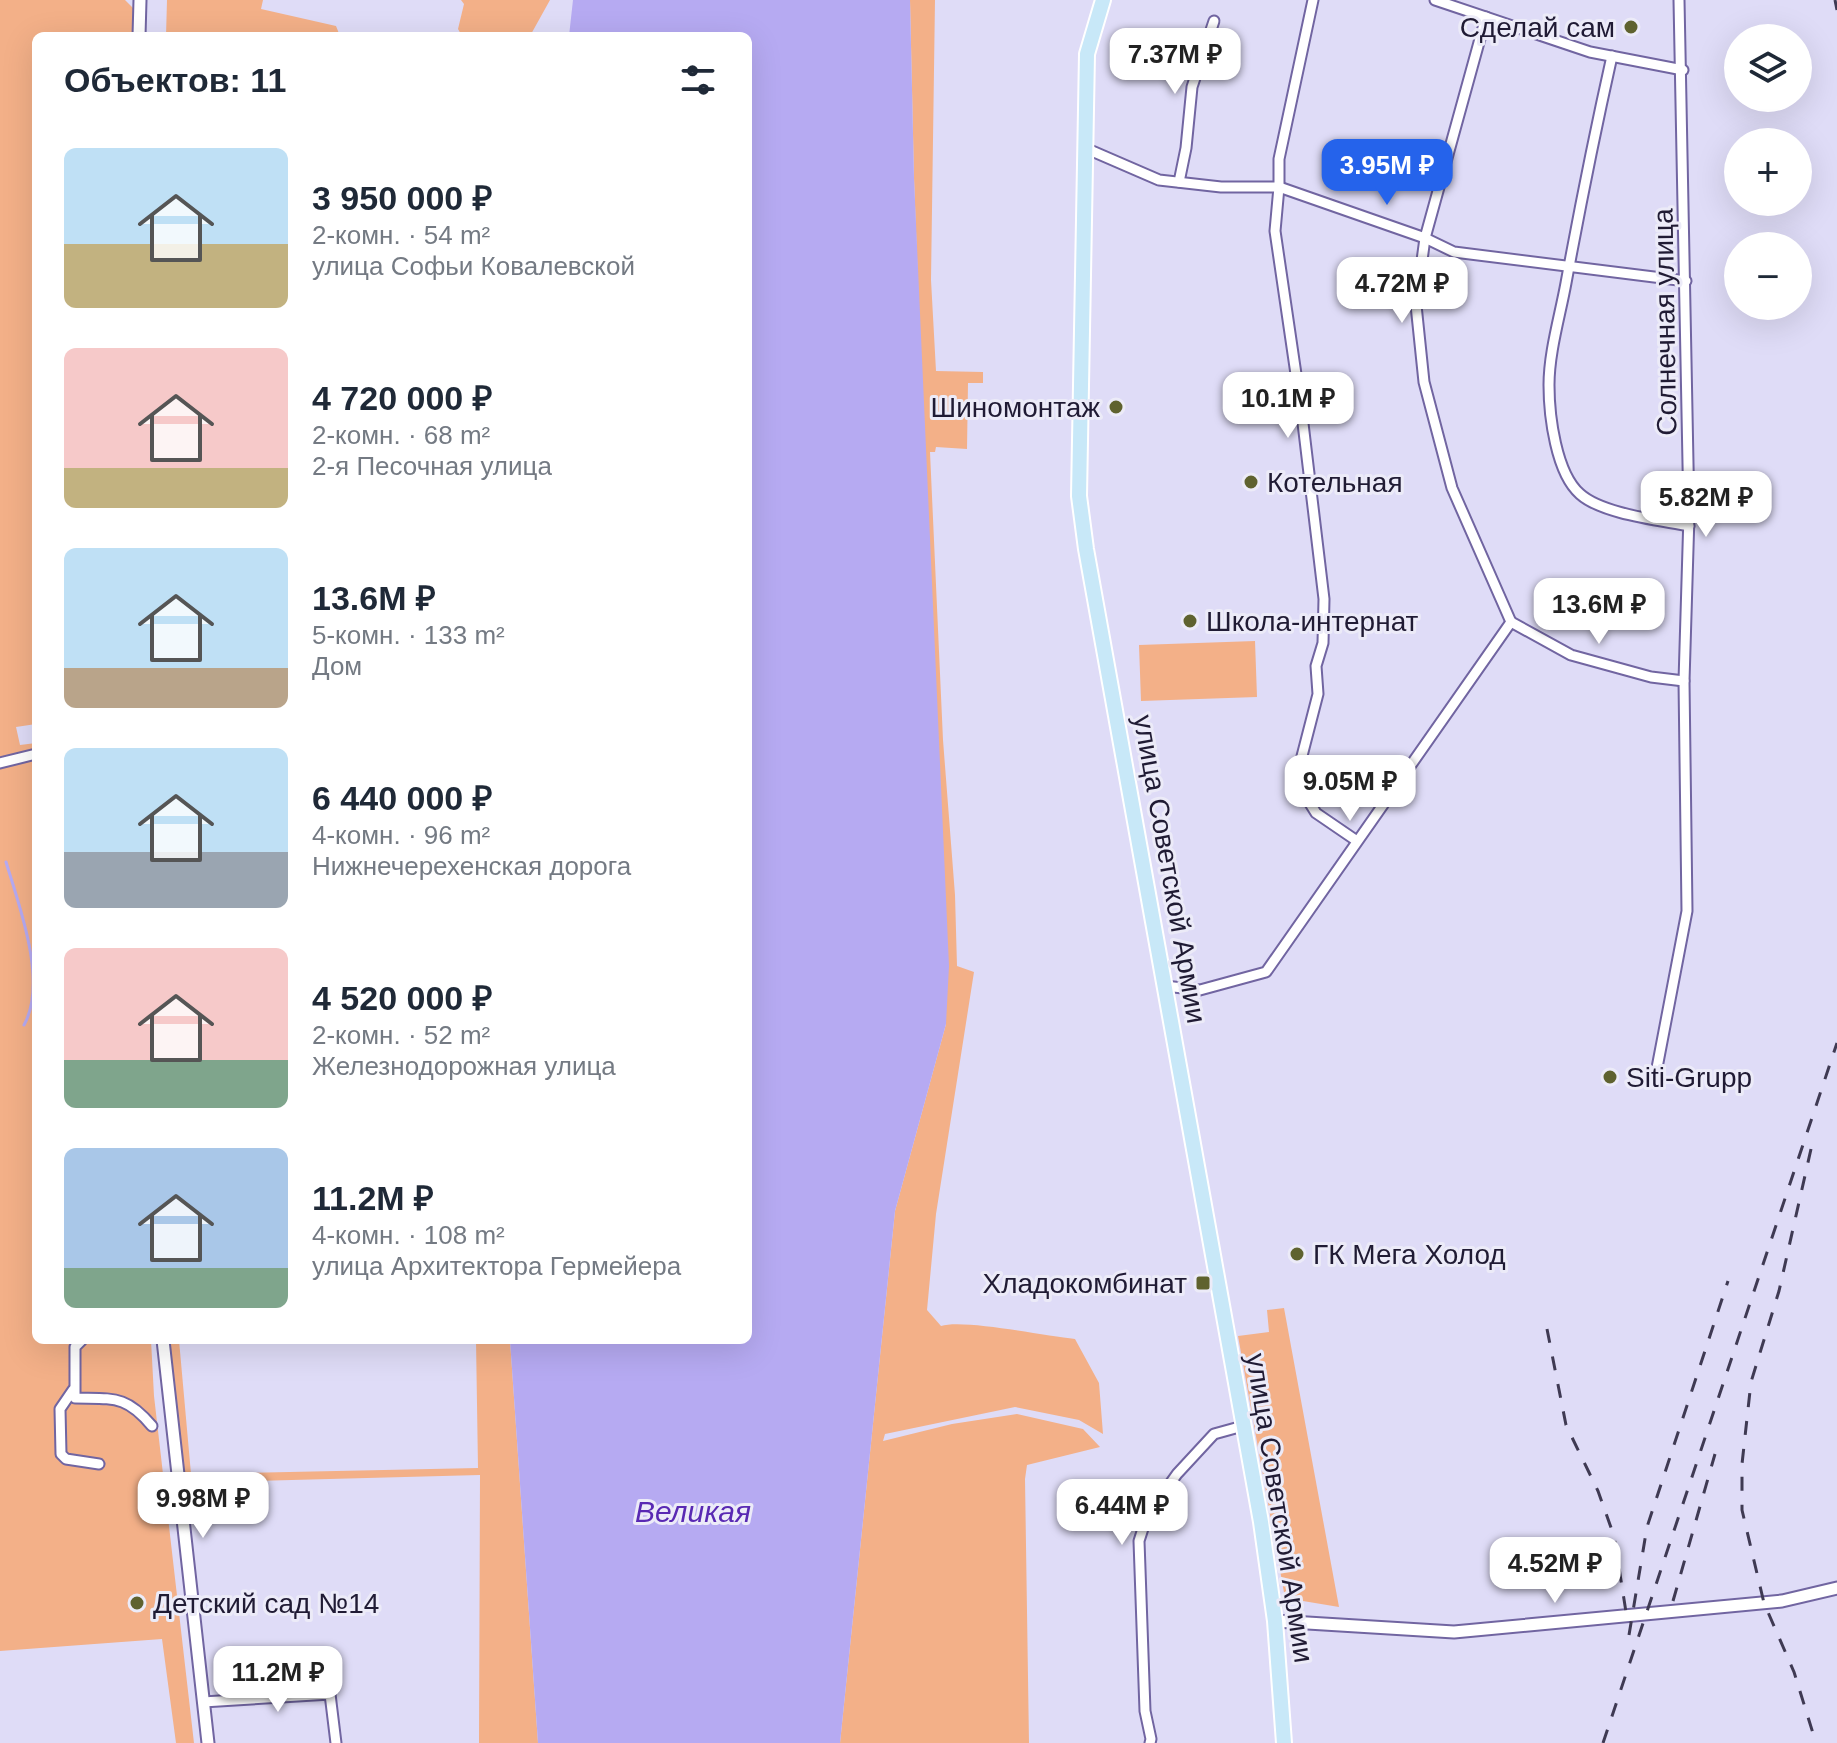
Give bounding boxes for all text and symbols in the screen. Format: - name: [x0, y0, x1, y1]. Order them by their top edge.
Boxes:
- place label: Сделай сам: [1460, 12, 1615, 43]
- marker: Сделай сам: [1622, 18, 1640, 36]
- map controls: [1724, 24, 1812, 320]
- button: layers: [1724, 24, 1812, 112]
- pin: 7.37M ₽: [1101, 28, 1249, 96]
- text: 7.37M ₽: [1128, 39, 1222, 69]
- icon: filters: [676, 58, 720, 102]
- text: Объектов: 11: [64, 61, 286, 99]
- button: +: [1724, 128, 1812, 216]
- pin: 3.95M ₽: [1313, 139, 1461, 207]
- text: 3.95M ₽: [1340, 150, 1434, 180]
- text: 3 950 000 ₽: [312, 179, 493, 217]
- icon: home: [128, 180, 224, 276]
- street label: Солнечная улица: [1648, 208, 1682, 436]
- text: 2-комн. · 54 m²: [312, 220, 490, 250]
- button: −: [1724, 232, 1812, 320]
- text: улица Софьи Ковалевской: [312, 251, 635, 281]
- pin: 4.72M ₽: [1328, 257, 1476, 325]
- text: 4.72M ₽: [1355, 268, 1449, 298]
- pin: 10.1M ₽: [1214, 372, 1362, 440]
- text: 4 720 000 ₽: [312, 379, 493, 417]
- icon: home: [128, 380, 224, 476]
- text: 10.1M ₽: [1241, 383, 1335, 413]
- place label: Шиномонтаж: [931, 392, 1100, 423]
- marker: Шиномонтаж: [1107, 398, 1125, 416]
- text: 2-комн. · 68 m²: [312, 420, 490, 450]
- text: 2-я Песочная улица: [312, 451, 552, 481]
- place label: Котельная: [1267, 467, 1403, 498]
- pin: 5.82M ₽: [1632, 471, 1780, 539]
- marker: Котельная: [1242, 473, 1260, 491]
- text: 5.82M ₽: [1659, 482, 1753, 512]
- pin: 13.6M ₽: [1525, 578, 1673, 646]
- text: 13.6M ₽: [312, 579, 436, 617]
- icon: home: [128, 580, 224, 676]
- text: 13.6M ₽: [1552, 589, 1646, 619]
- place label: Школа-интернат: [1206, 606, 1419, 637]
- marker: Школа-интернат: [1181, 612, 1199, 630]
- text: 5-комн. · 133 m²: [312, 620, 505, 650]
- text: Дом: [312, 651, 362, 681]
- street label: улица Советской Армии: [1128, 712, 1212, 1026]
- pin: 9.05M ₽: [1276, 755, 1424, 823]
- text: 9.05M ₽: [1303, 766, 1397, 796]
- text: 6 440 000 ₽: [312, 779, 493, 817]
- icon: home: [128, 780, 224, 876]
- text: 4-комн. · 96 m²: [312, 820, 490, 850]
- text: Нижнечерехенская дорога: [312, 851, 631, 881]
- text: 4 520 000 ₽: [312, 979, 493, 1017]
- icon: home: [128, 980, 224, 1076]
- text: 2-комн. · 52 m²: [312, 1020, 490, 1050]
- text: Железнодорожная улица: [312, 1051, 616, 1081]
- place label: Siti-Grupp: [1626, 1062, 1752, 1093]
- marker: Siti-Grupp: [1601, 1068, 1619, 1086]
- text: 11.2M ₽: [312, 1179, 434, 1217]
- icon: home: [128, 1180, 224, 1276]
- text: 4-комн. · 108 m²: [312, 1220, 505, 1250]
- place label: ГК Мега Холод: [1313, 1239, 1506, 1270]
- marker: ГК Мега Холод: [1288, 1245, 1306, 1263]
- text: улица Архитектора Гермейера: [312, 1251, 681, 1281]
- place label: Хладокомбинат: [983, 1268, 1187, 1299]
- marker: Хладокомбинат: [1194, 1274, 1212, 1292]
- street label: улица Советской Армии: [1240, 1351, 1320, 1665]
- pin: 9.98M ₽: [129, 1472, 277, 1540]
- pin: 6.44M ₽: [1048, 1479, 1196, 1547]
- text: 9.98M ₽: [156, 1483, 250, 1513]
- text: 6.44M ₽: [1075, 1490, 1169, 1520]
- water label: Великая: [635, 1495, 751, 1528]
- pin: 4.52M ₽: [1481, 1537, 1629, 1605]
- text: 4.52M ₽: [1508, 1548, 1602, 1578]
- place label: Детский сад №14: [153, 1588, 379, 1619]
- marker: Детский сад №14: [128, 1594, 146, 1612]
- pin: 11.2M ₽: [204, 1646, 352, 1714]
- text: 11.2M ₽: [231, 1657, 325, 1687]

